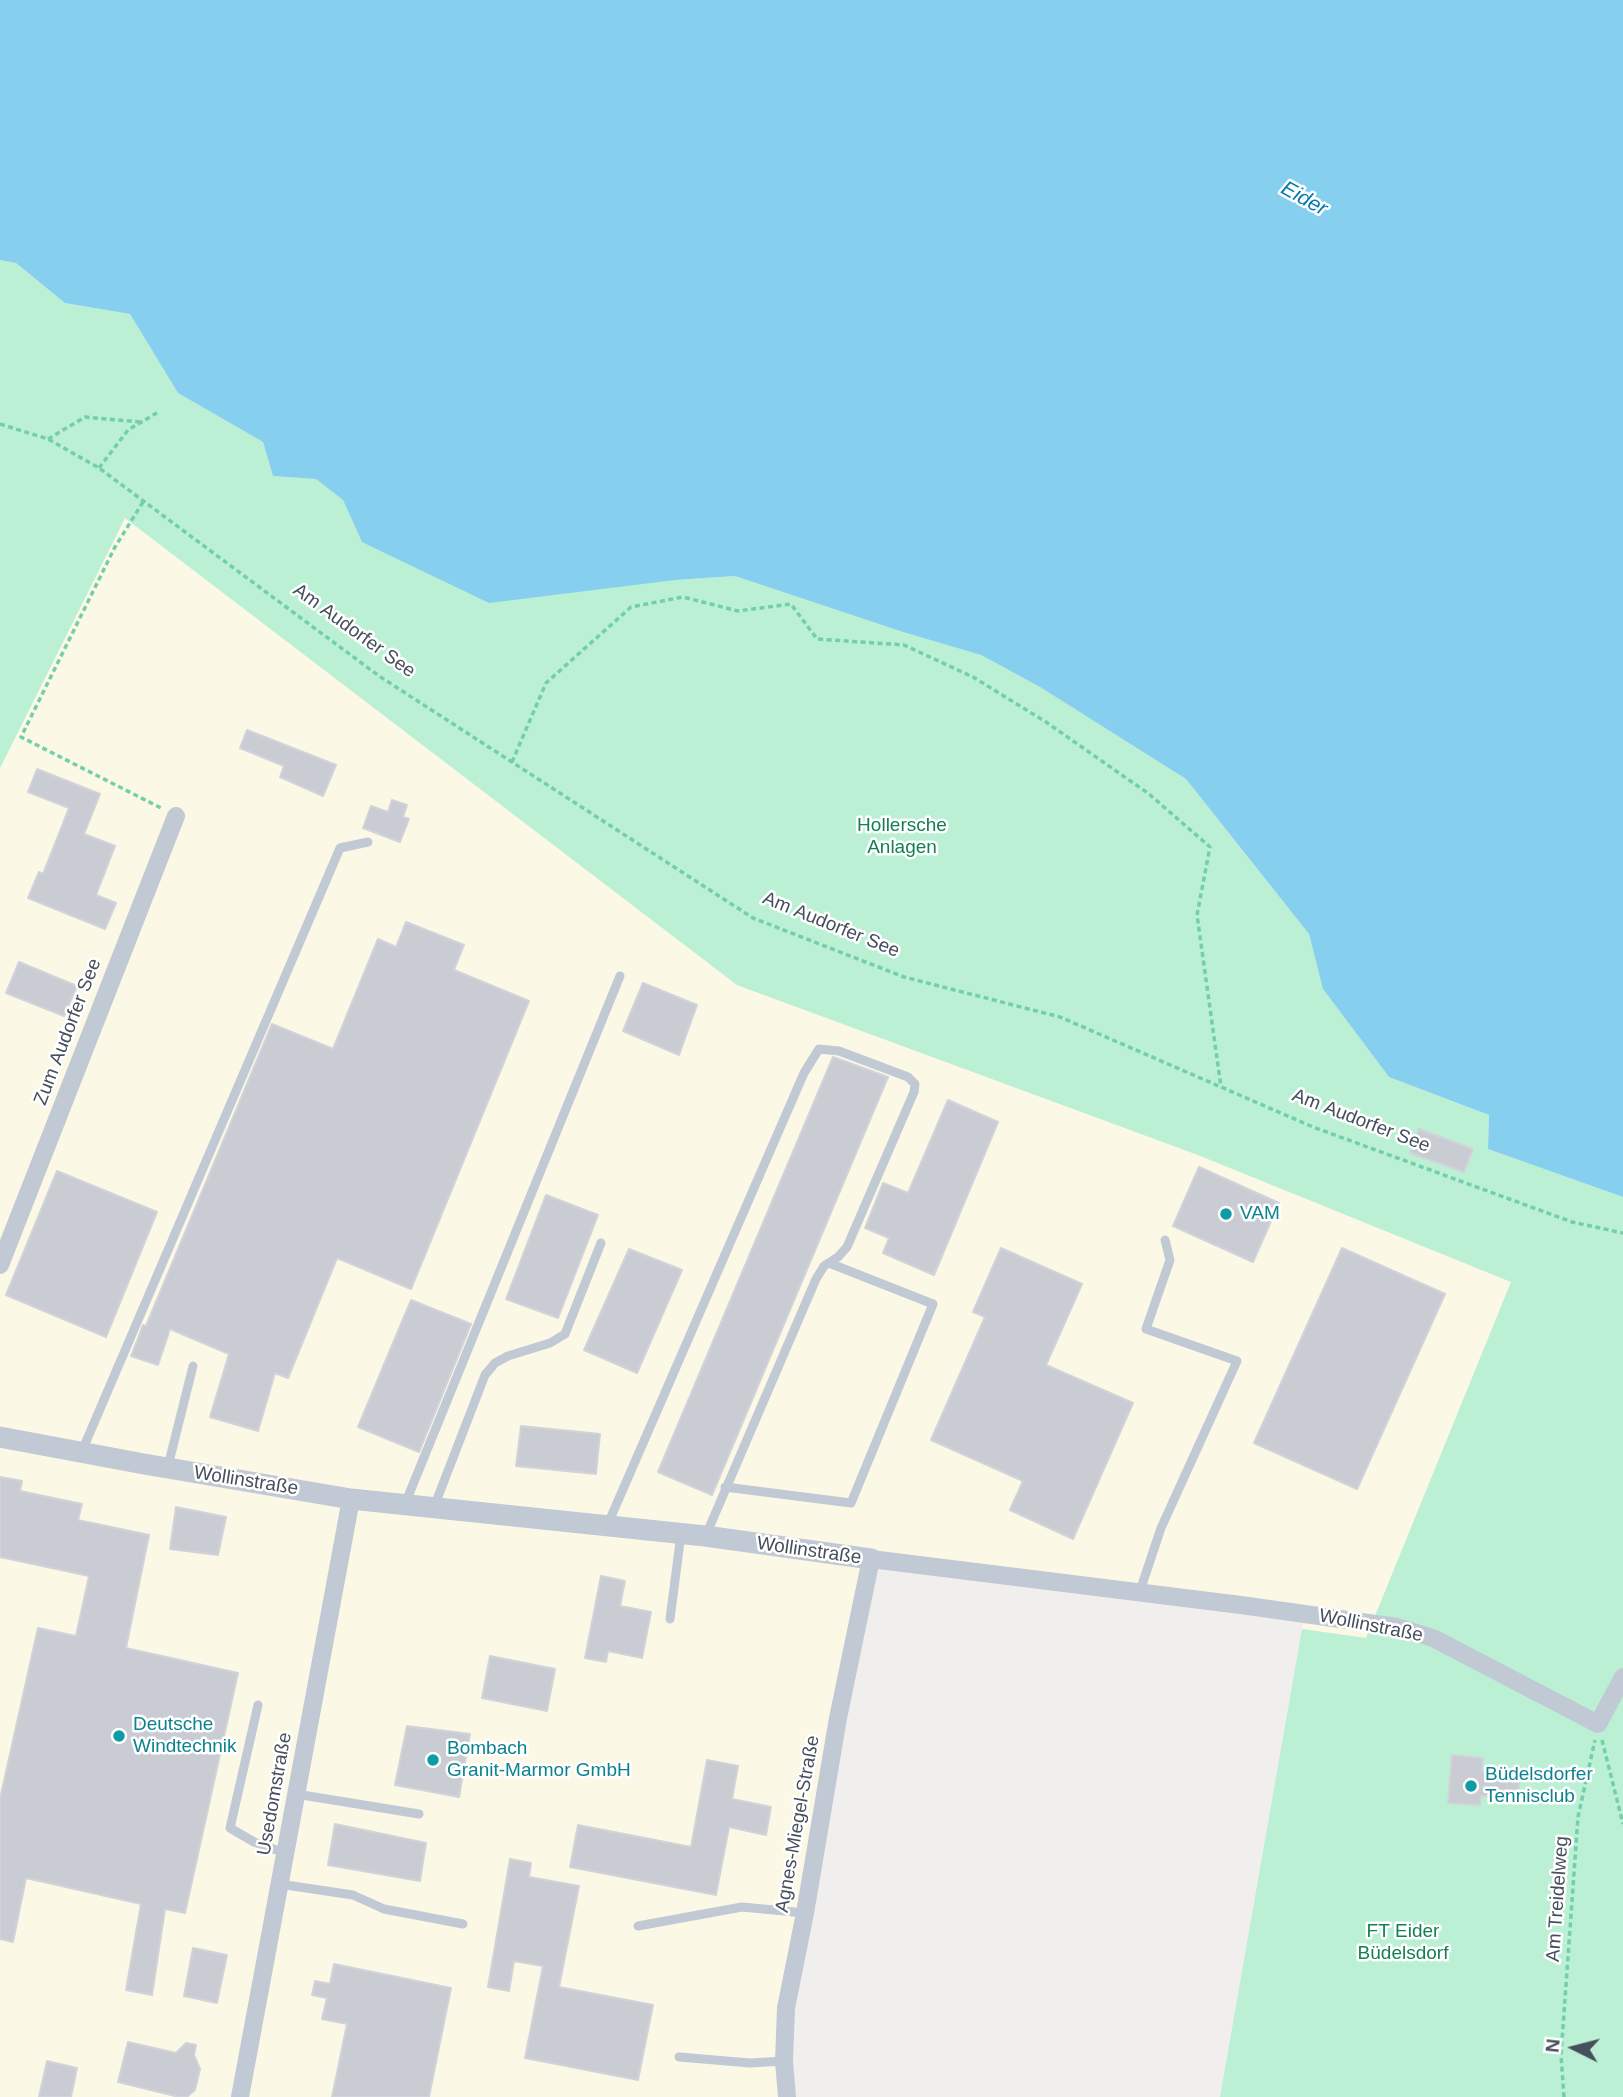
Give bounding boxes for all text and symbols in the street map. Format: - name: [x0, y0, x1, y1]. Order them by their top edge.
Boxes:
- water label: Eider: [1276, 176, 1332, 222]
- street label: Am Audorfer See: [288, 579, 420, 683]
- park label: Hollersche Anlagen: [857, 815, 947, 859]
- street label: Am Audorfer See: [759, 887, 903, 963]
- street label: Zum Audorfer See: [30, 955, 106, 1109]
- street label: Am Audorfer See: [1289, 1084, 1433, 1158]
- place label: VAM: [1240, 1203, 1280, 1225]
- marker: VAM: [1218, 1206, 1234, 1222]
- street label: Wollinstraße: [192, 1462, 300, 1500]
- street label: Wollinstraße: [755, 1532, 863, 1570]
- street label: Wollinstraße: [1317, 1605, 1425, 1647]
- place label: Deutsche Windtechnik: [133, 1714, 236, 1758]
- marker: Deutsche Windtechnik: [111, 1728, 127, 1744]
- street label: Usedomstraße: [253, 1731, 297, 1857]
- street label: Agnes-Miegel-Straße: [771, 1734, 825, 1914]
- place label: Bombach Granit-Marmor GmbH: [447, 1738, 631, 1782]
- marker: Bombach Granit-Marmor GmbH: [425, 1752, 441, 1768]
- place label: Büdelsdorfer Tennisclub: [1485, 1764, 1593, 1808]
- marker: Büdelsdorfer Tennisclub: [1463, 1778, 1479, 1794]
- street label: Am Treidelweg: [1542, 1835, 1574, 1963]
- park label: FT Eider Büdelsdorf: [1358, 1921, 1448, 1965]
- north arrow: [1539, 2013, 1609, 2083]
- text: N: [1541, 2038, 1564, 2054]

